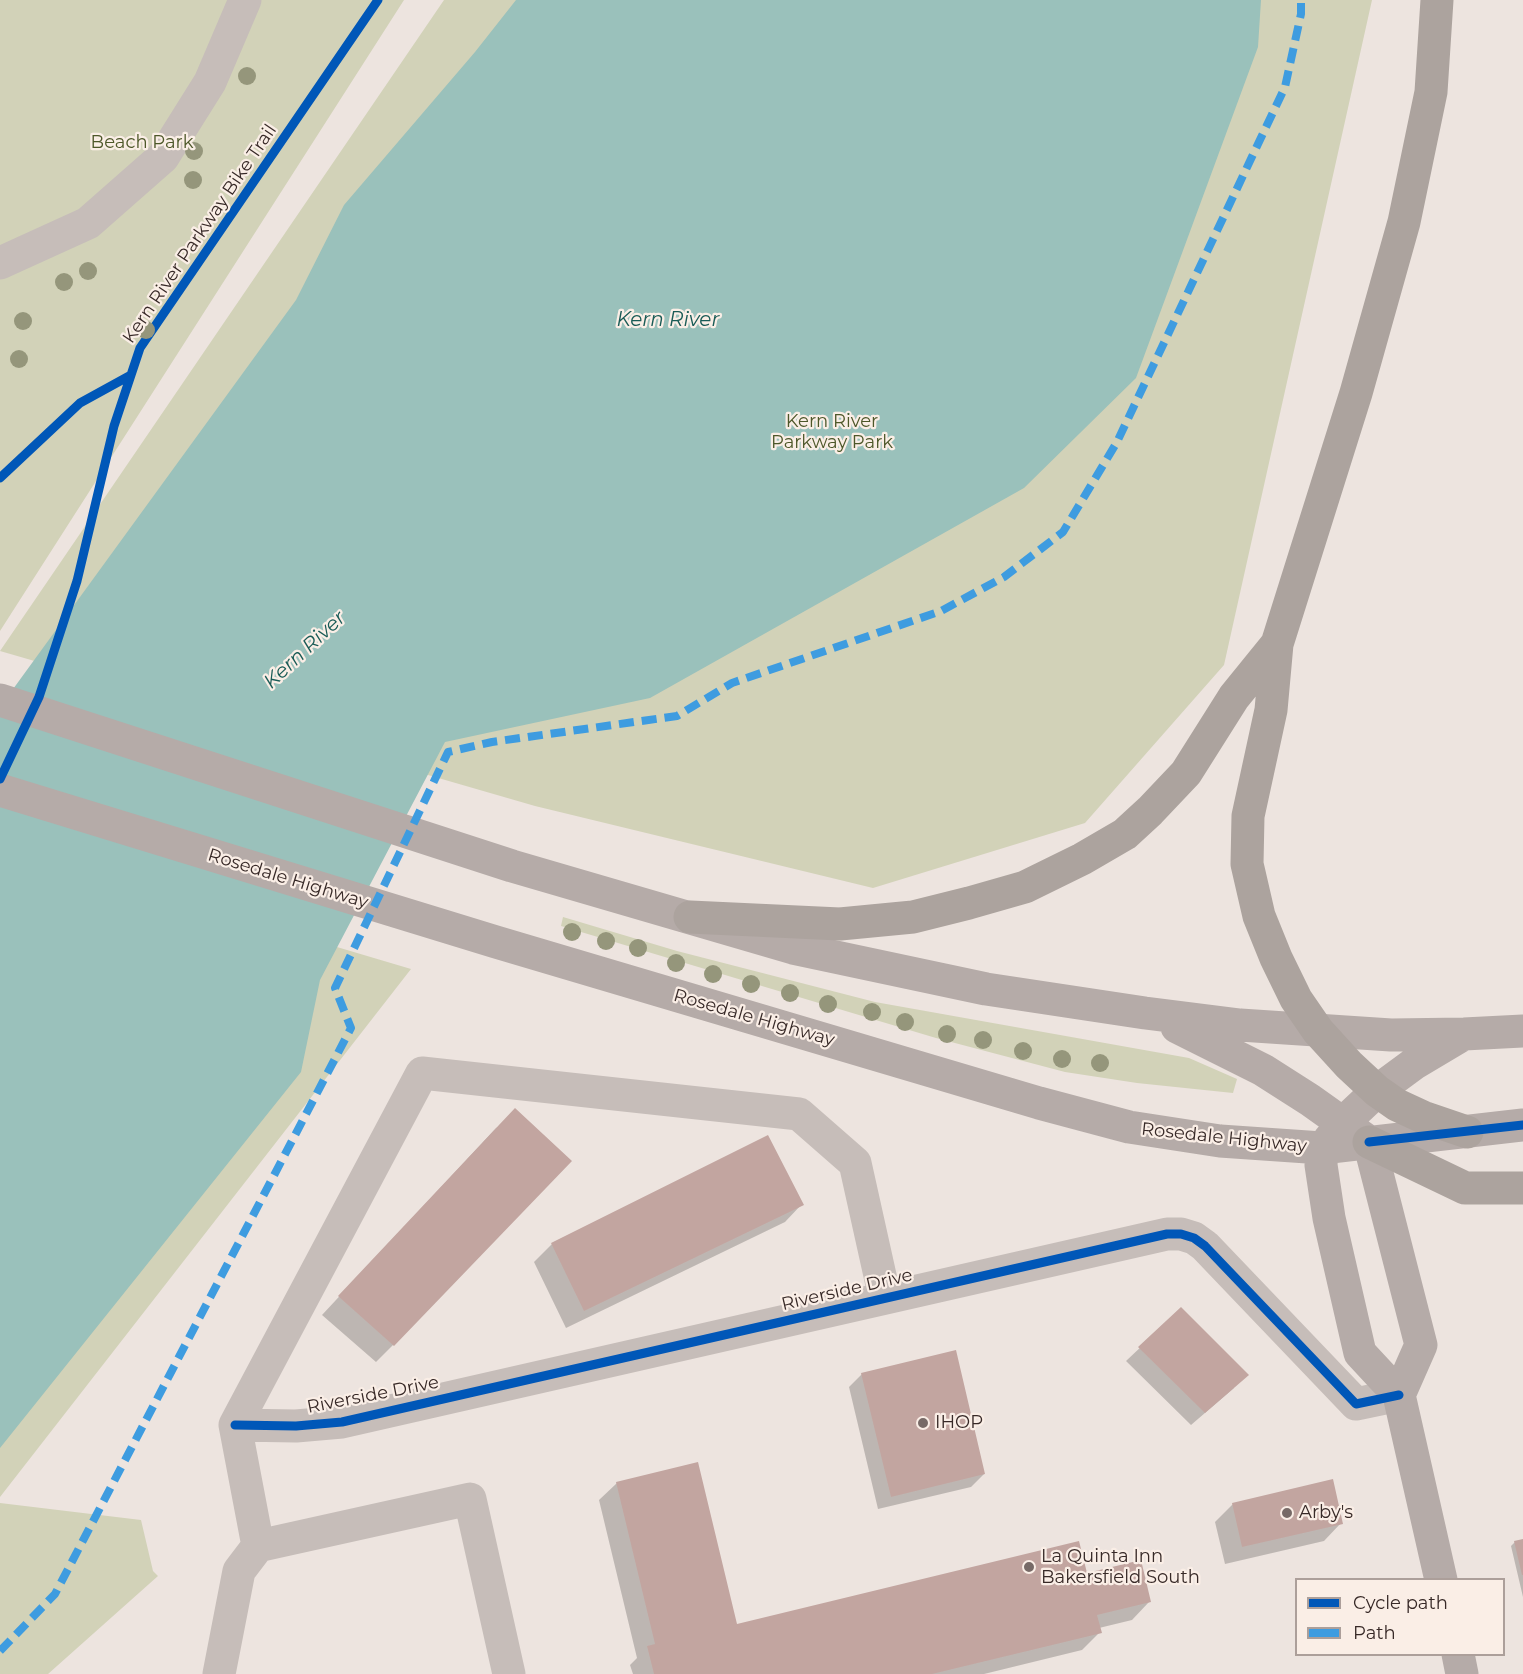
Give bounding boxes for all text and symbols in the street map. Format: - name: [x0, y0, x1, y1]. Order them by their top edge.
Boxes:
- street label: Kern River Parkway Bike Trail: [119, 120, 281, 348]
- park label: Beach Park: [91, 132, 193, 154]
- water label: Kern River: [617, 308, 719, 332]
- park label: Kern River Parkway Park: [771, 411, 893, 454]
- water label: Kern River: [259, 606, 351, 694]
- street label: Rosedale Highway: [205, 844, 371, 914]
- street label: Rosedale Highway: [671, 985, 837, 1051]
- street label: Rosedale Highway: [1140, 1119, 1308, 1157]
- street label: Riverside Drive: [779, 1264, 915, 1316]
- street label: Riverside Drive: [305, 1372, 441, 1418]
- place label: IHOP: [935, 1412, 983, 1434]
- marker: IHOP: [916, 1416, 930, 1430]
- place label: Arby's: [1299, 1502, 1353, 1524]
- marker: Arby's: [1280, 1506, 1294, 1520]
- place label: La Quinta Inn Bakersfield South: [1041, 1546, 1200, 1588]
- marker: La Quinta Inn Bakersfield South: [1022, 1560, 1036, 1574]
- legend: [1295, 1578, 1505, 1656]
- text: Cycle path: [1353, 1592, 1448, 1614]
- text: Path: [1353, 1622, 1396, 1644]

